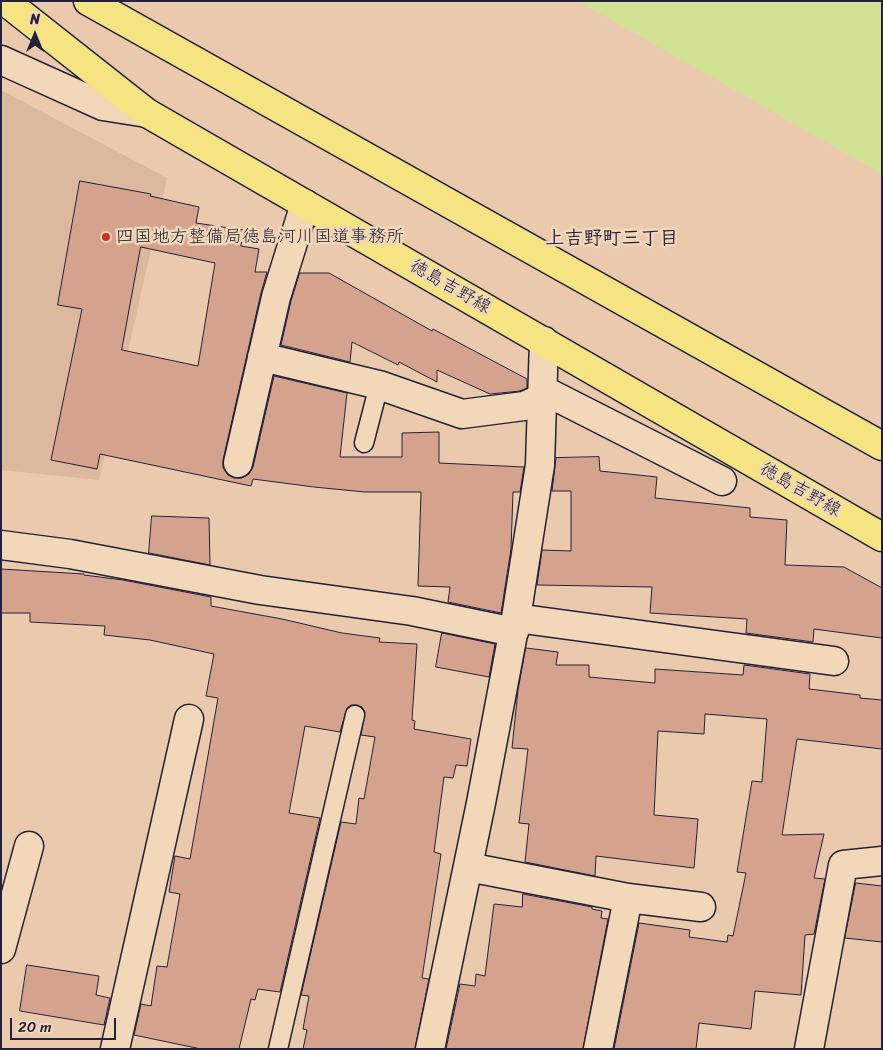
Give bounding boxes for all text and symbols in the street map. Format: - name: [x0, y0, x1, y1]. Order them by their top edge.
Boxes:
- text: N: [30, 7, 40, 32]
- north arrow: [10, 10, 60, 60]
- place label: 四国地方整備局徳島河川国道事務所: [116, 226, 404, 248]
- district label: 上吉野町三丁目: [546, 228, 678, 250]
- marker: 四国地方整備局徳島河川国道事務所: [100, 231, 112, 243]
- street label: 徳島吉野線: [406, 255, 494, 319]
- street label: 徳島吉野線: [756, 458, 844, 522]
- scale bar: [12, 1008, 119, 1040]
- text: 20 m: [18, 1014, 52, 1040]

